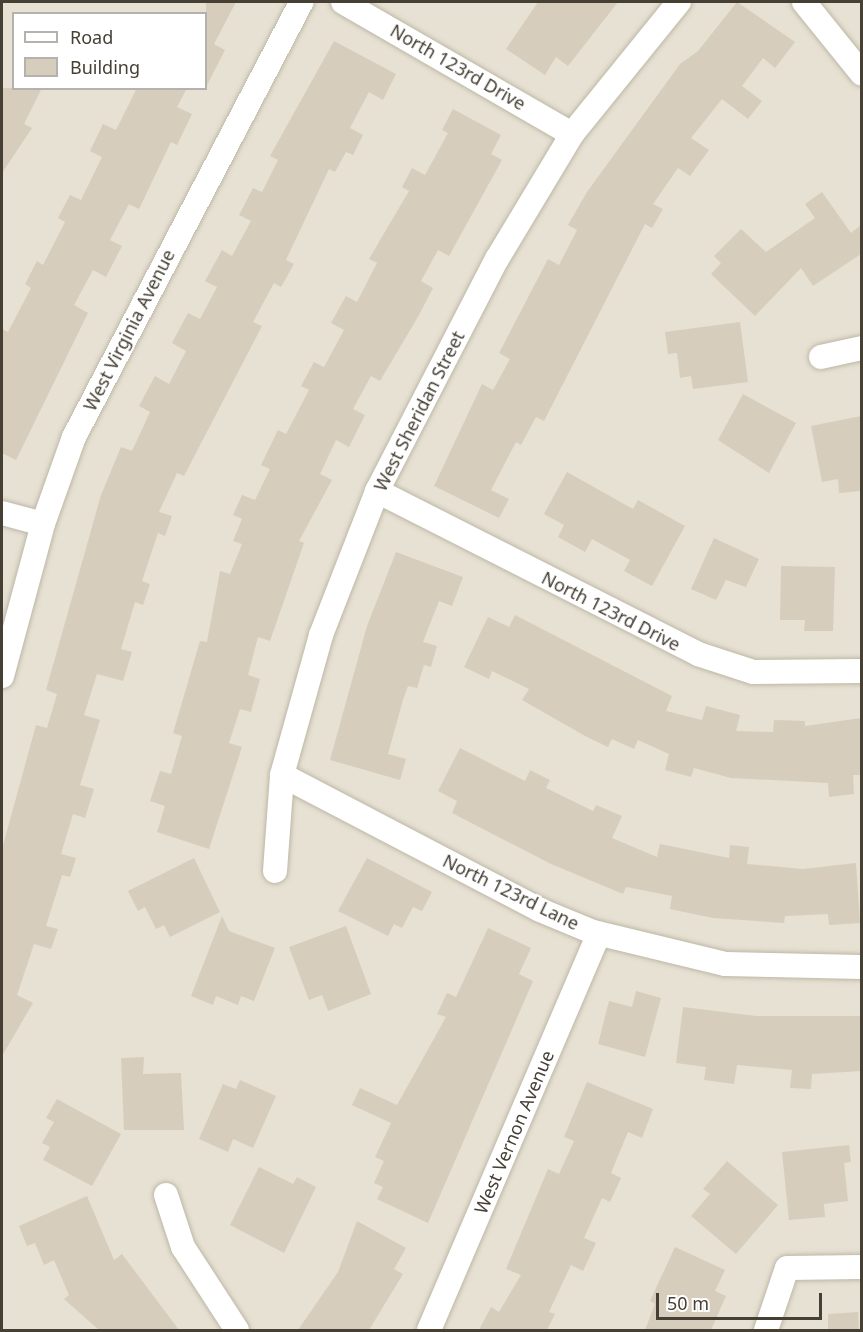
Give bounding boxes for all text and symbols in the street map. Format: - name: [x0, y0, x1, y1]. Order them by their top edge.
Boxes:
- legend: [12, 12, 207, 90]
- street label: North 123rd Drive: [387, 20, 529, 114]
- text: Road: [70, 25, 113, 49]
- text: Building: [70, 55, 140, 79]
- street label: West Virginia Avenue: [79, 246, 179, 414]
- street label: West Sheridan Street: [369, 327, 469, 495]
- street label: North 123rd Drive: [538, 567, 684, 655]
- street label: North 123rd Lane: [439, 850, 583, 934]
- street label: West Vernon Avenue: [470, 1047, 558, 1217]
- scale bar: [659, 1281, 826, 1319]
- text: 50 m: [667, 1291, 709, 1315]

